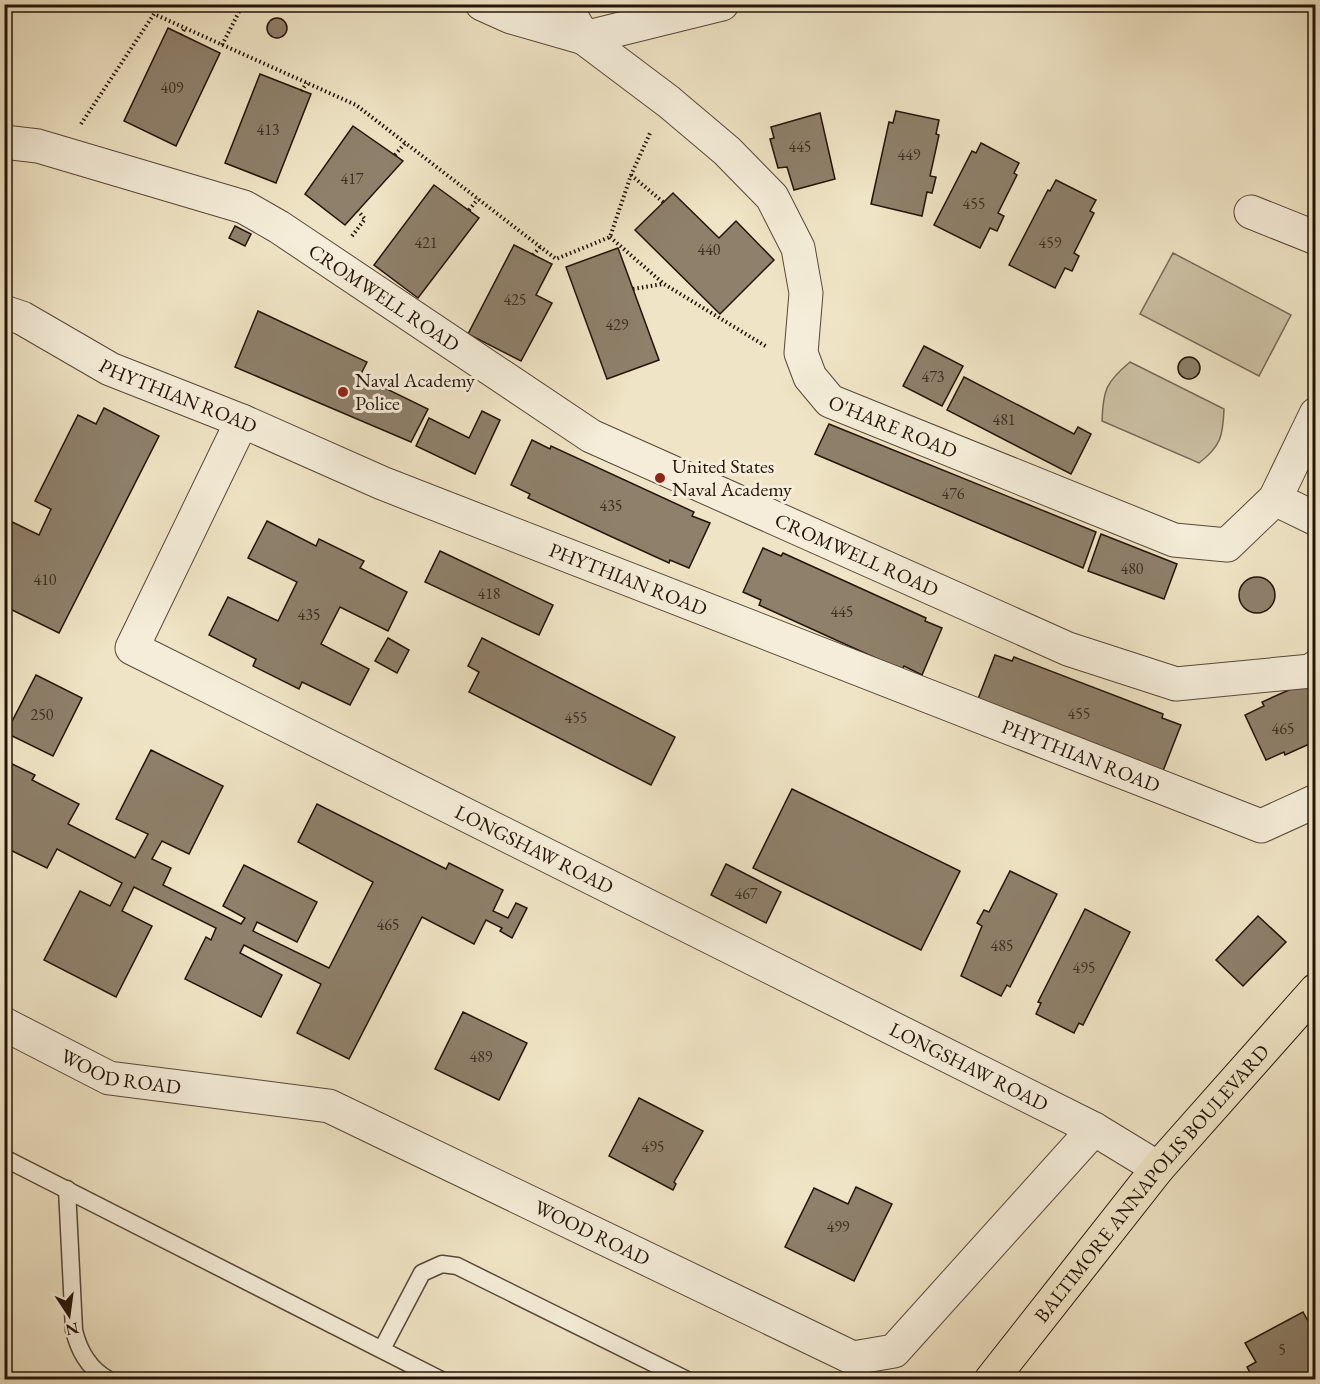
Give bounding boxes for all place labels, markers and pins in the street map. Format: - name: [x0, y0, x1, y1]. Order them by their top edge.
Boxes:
- place label: Naval Academy Police: [355, 367, 475, 416]
- marker: Naval Academy Police: [336, 385, 350, 399]
- place label: United States Naval Academy: [672, 453, 792, 502]
- marker: United States Naval Academy: [653, 471, 667, 485]

